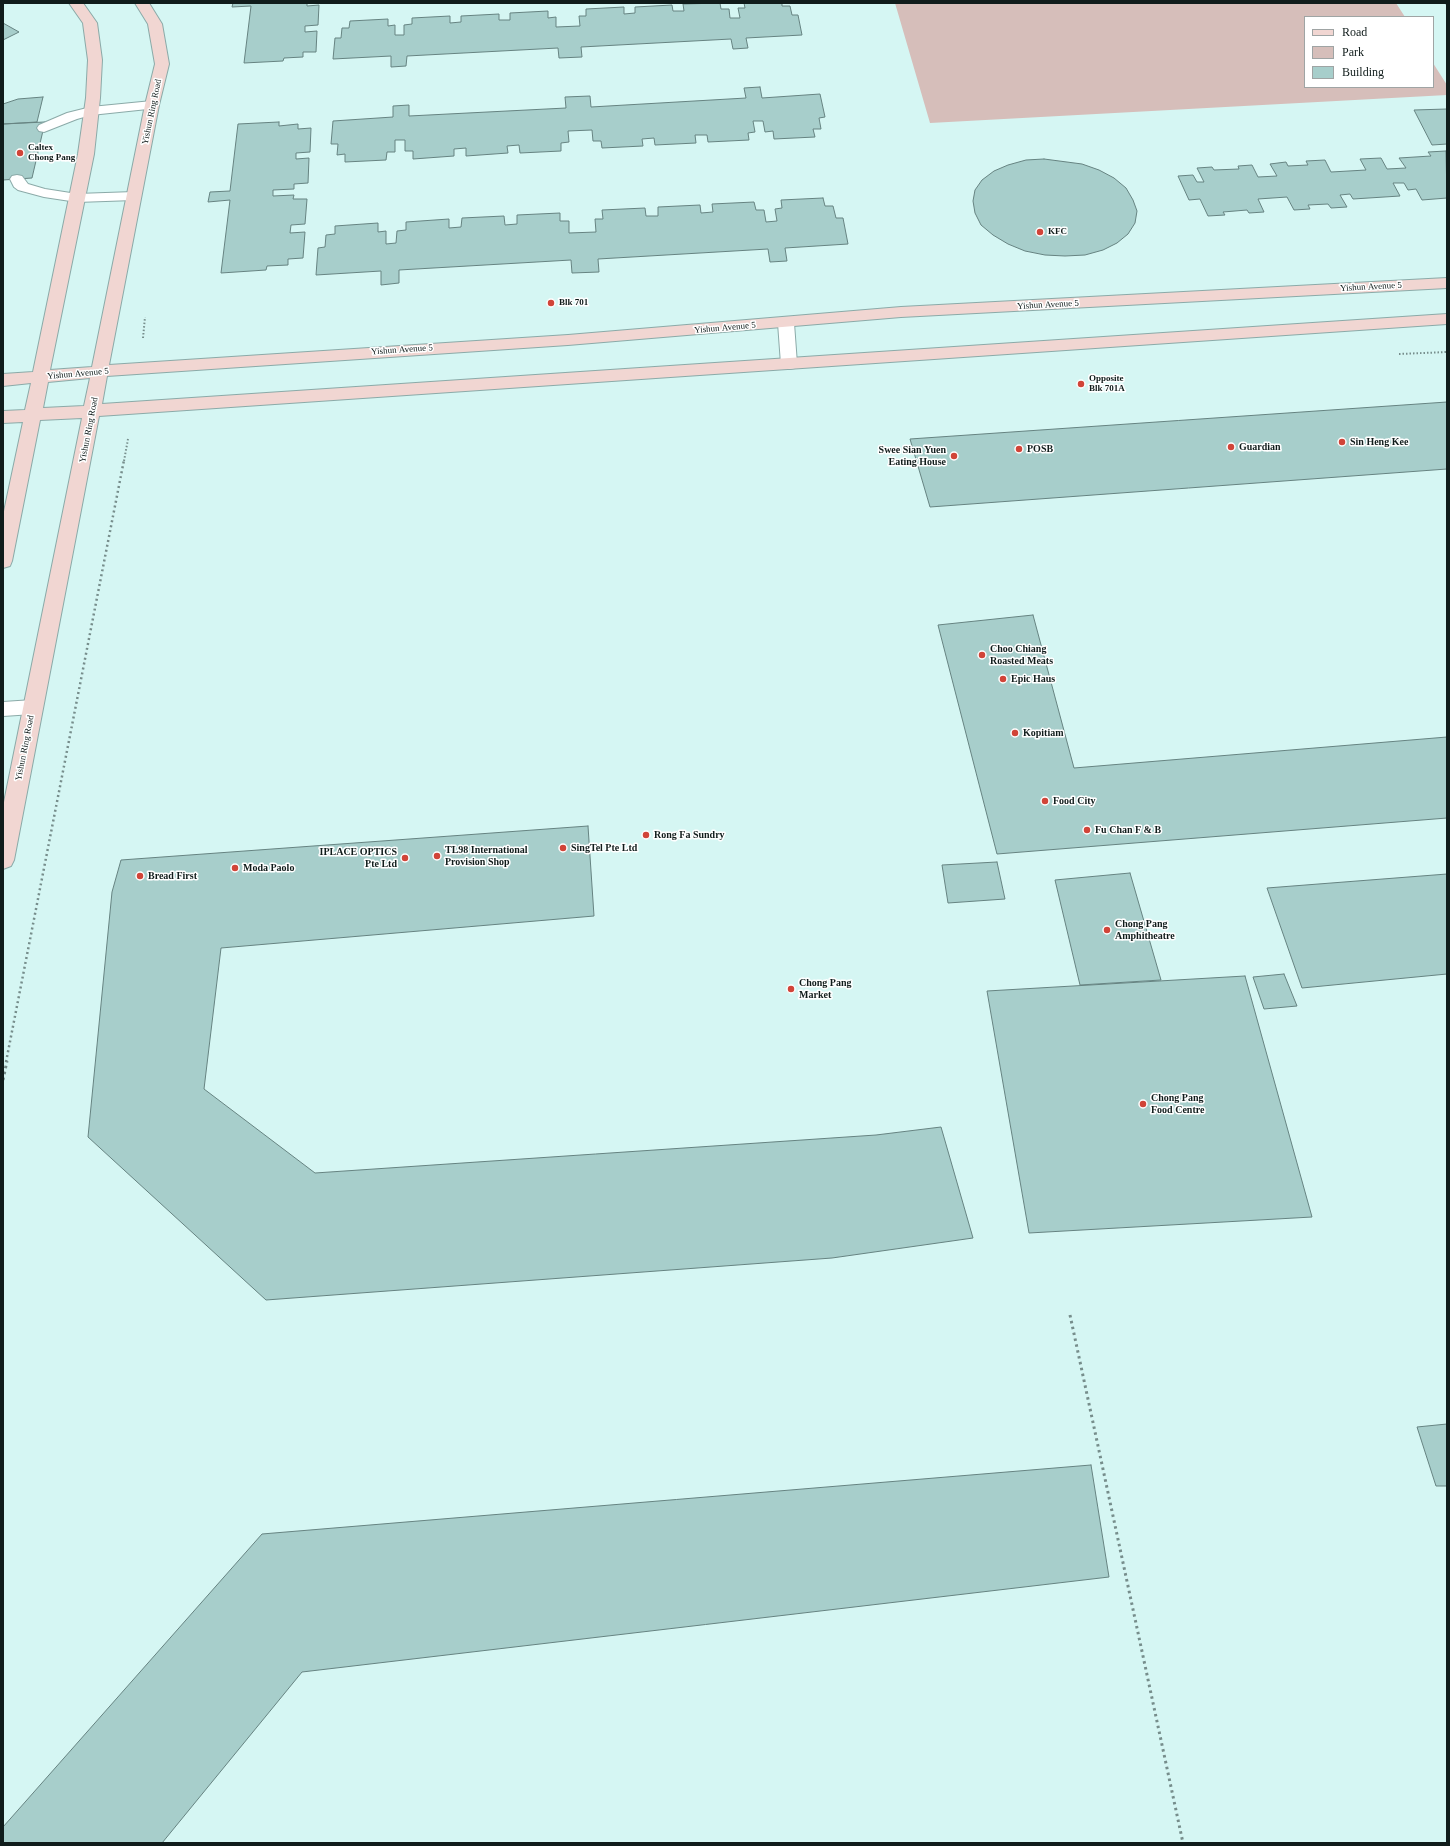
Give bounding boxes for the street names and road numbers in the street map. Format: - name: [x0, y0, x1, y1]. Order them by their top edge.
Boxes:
- street label: Yishun Ring Road: [139, 76, 165, 148]
- street label: Yishun Avenue 5: [1337, 280, 1405, 294]
- street label: Yishun Avenue 5: [1014, 298, 1082, 312]
- street label: Yishun Avenue 5: [691, 320, 759, 336]
- street label: Yishun Avenue 5: [368, 342, 436, 358]
- street label: Yishun Avenue 5: [44, 366, 112, 382]
- street label: Yishun Ring Road: [77, 394, 101, 466]
- street label: Yishun Ring Road: [13, 712, 37, 784]

